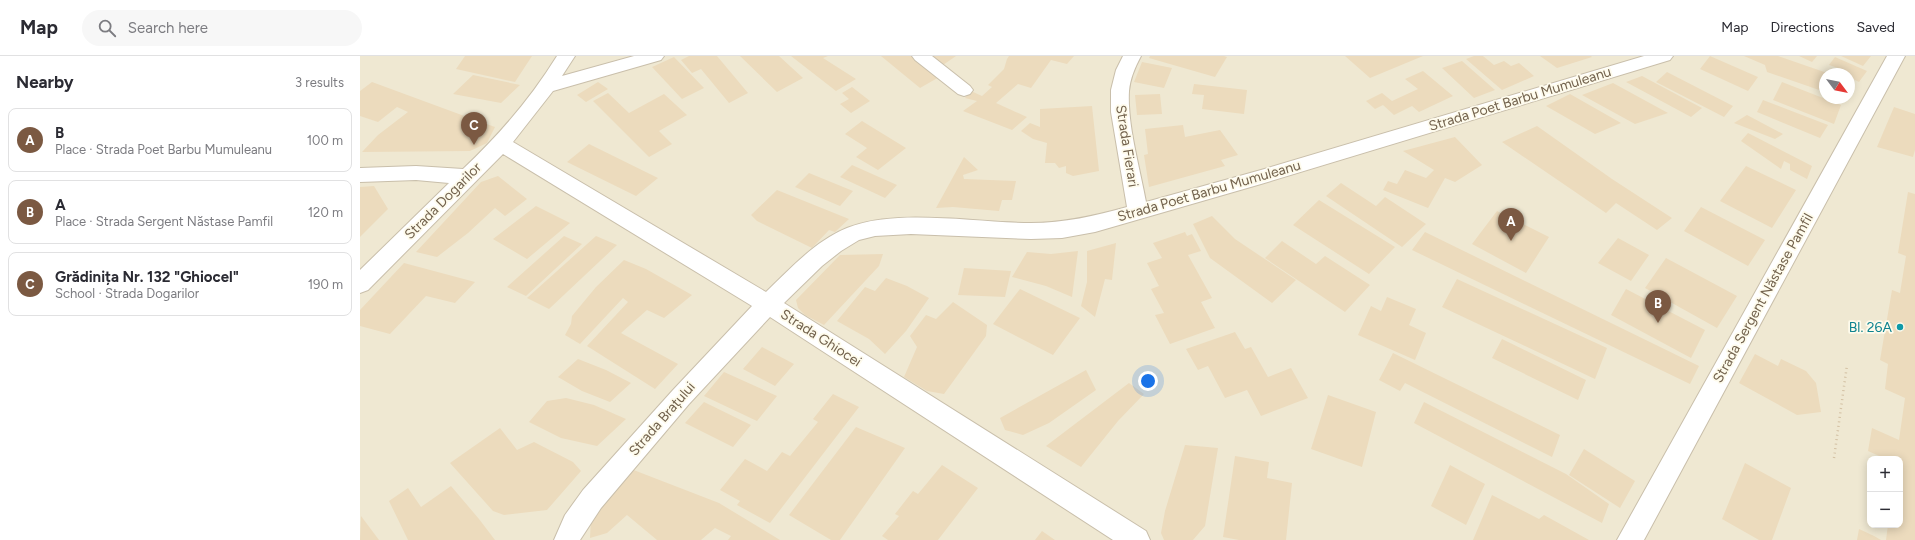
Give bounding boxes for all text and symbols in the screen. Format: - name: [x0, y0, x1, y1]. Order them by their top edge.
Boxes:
- search box: [82, 10, 362, 46]
- text: Map: [20, 16, 58, 39]
- icon: search: [96, 17, 118, 39]
- text: Search here: [128, 19, 208, 37]
- text: Map: [1721, 19, 1749, 36]
- text: Directions: [1771, 19, 1834, 36]
- text: Saved: [1856, 19, 1895, 36]
- street label: Strada Poet Barbu Mumuleanu: [1427, 63, 1613, 135]
- north arrow: [1819, 68, 1855, 104]
- text: Nearby: [16, 72, 74, 92]
- text: 3 results: [295, 75, 344, 90]
- street label: Strada Fierari: [1112, 104, 1142, 188]
- pin: C: [461, 112, 487, 145]
- text: B: [55, 124, 64, 142]
- text: A: [25, 133, 35, 148]
- text: 100 m: [307, 133, 343, 148]
- text: Place · Strada Poet Barbu Mumuleanu: [55, 142, 272, 157]
- street label: Strada Poet Barbu Mumuleanu: [1115, 157, 1303, 225]
- street label: Strada Dogarilor: [401, 159, 485, 243]
- text: A: [55, 196, 66, 214]
- text: B: [26, 205, 34, 220]
- text: 120 m: [308, 205, 343, 220]
- pin: A: [1498, 208, 1524, 241]
- street label: Strada Sergent Năstase Pamfil: [1709, 210, 1817, 386]
- text: Place · Strada Sergent Năstase Pamfil: [55, 214, 273, 229]
- text: Grădinița Nr. 132 "Ghiocel": [55, 268, 239, 286]
- text: C: [25, 277, 35, 292]
- text: 190 m: [308, 277, 343, 292]
- text: School · Strada Dogarilor: [55, 286, 199, 301]
- pin: B: [1645, 290, 1671, 323]
- street label: Strada Ghiocei: [777, 306, 865, 370]
- place label: Bl. 26A: [1849, 319, 1893, 336]
- marker: Bl. 26A: [1895, 322, 1905, 332]
- your location: [1138, 371, 1158, 391]
- street label: Strada Brațului: [625, 379, 699, 459]
- map controls: [1867, 456, 1903, 528]
- button: +: [1867, 456, 1903, 492]
- button: −: [1867, 492, 1903, 528]

